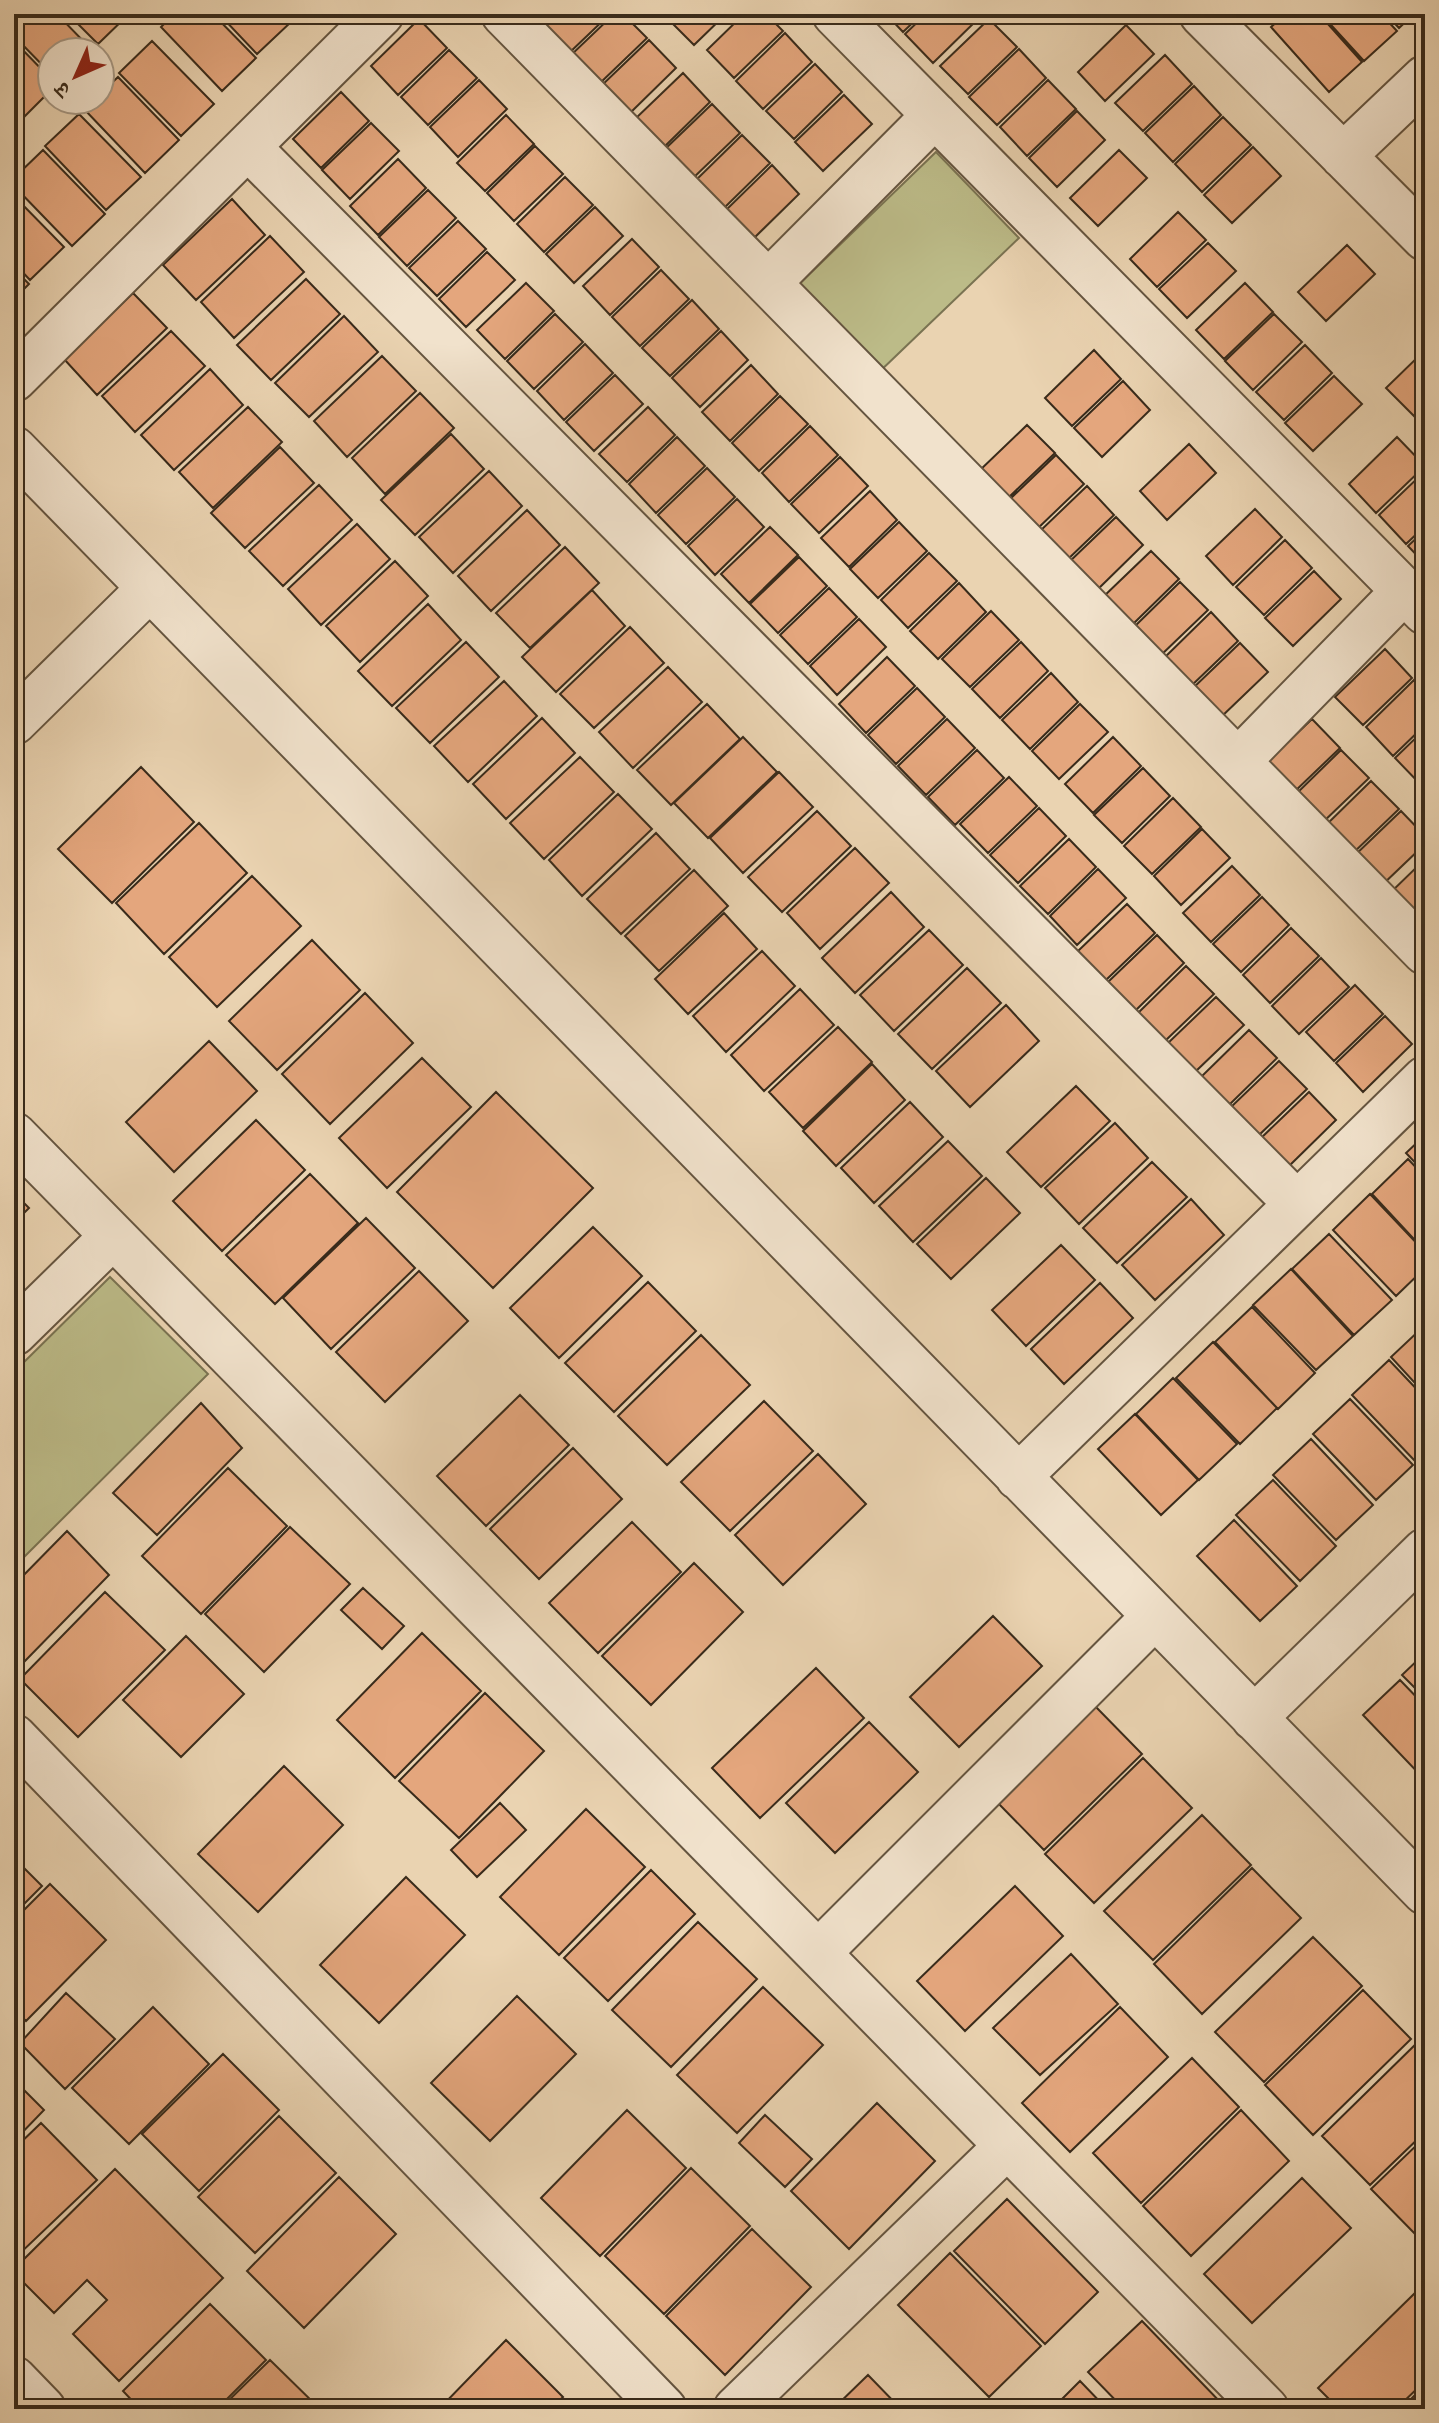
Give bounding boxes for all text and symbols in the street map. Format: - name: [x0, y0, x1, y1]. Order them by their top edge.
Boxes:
- north arrow: [36, 36, 116, 116]
- text: उ: [48, 74, 79, 104]

